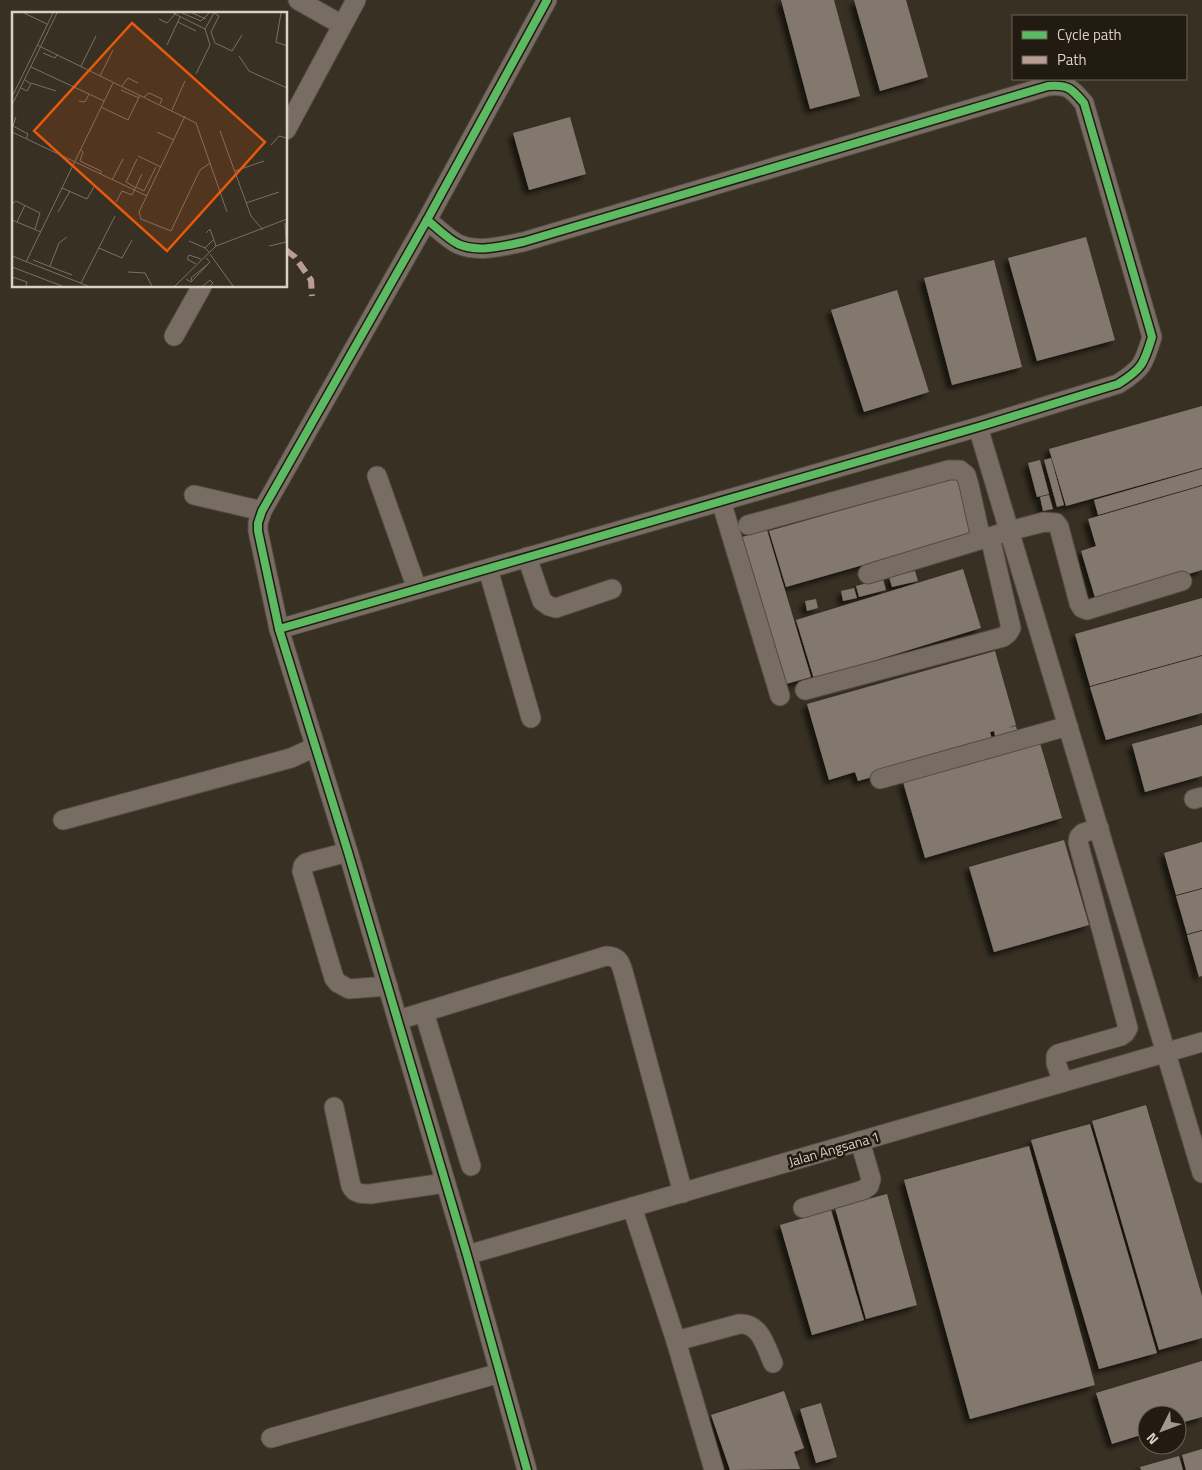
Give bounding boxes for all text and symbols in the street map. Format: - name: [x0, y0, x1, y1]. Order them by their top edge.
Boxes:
- inset map: [12, 12, 288, 288]
- legend: [1012, 15, 1187, 80]
- text: Cycle path: [1057, 23, 1122, 46]
- text: Path: [1057, 48, 1087, 71]
- street label: Jalan Angsana 1: [786, 1125, 882, 1172]
- north arrow: [1137, 1405, 1187, 1455]
- text: N: [1141, 1428, 1163, 1450]

